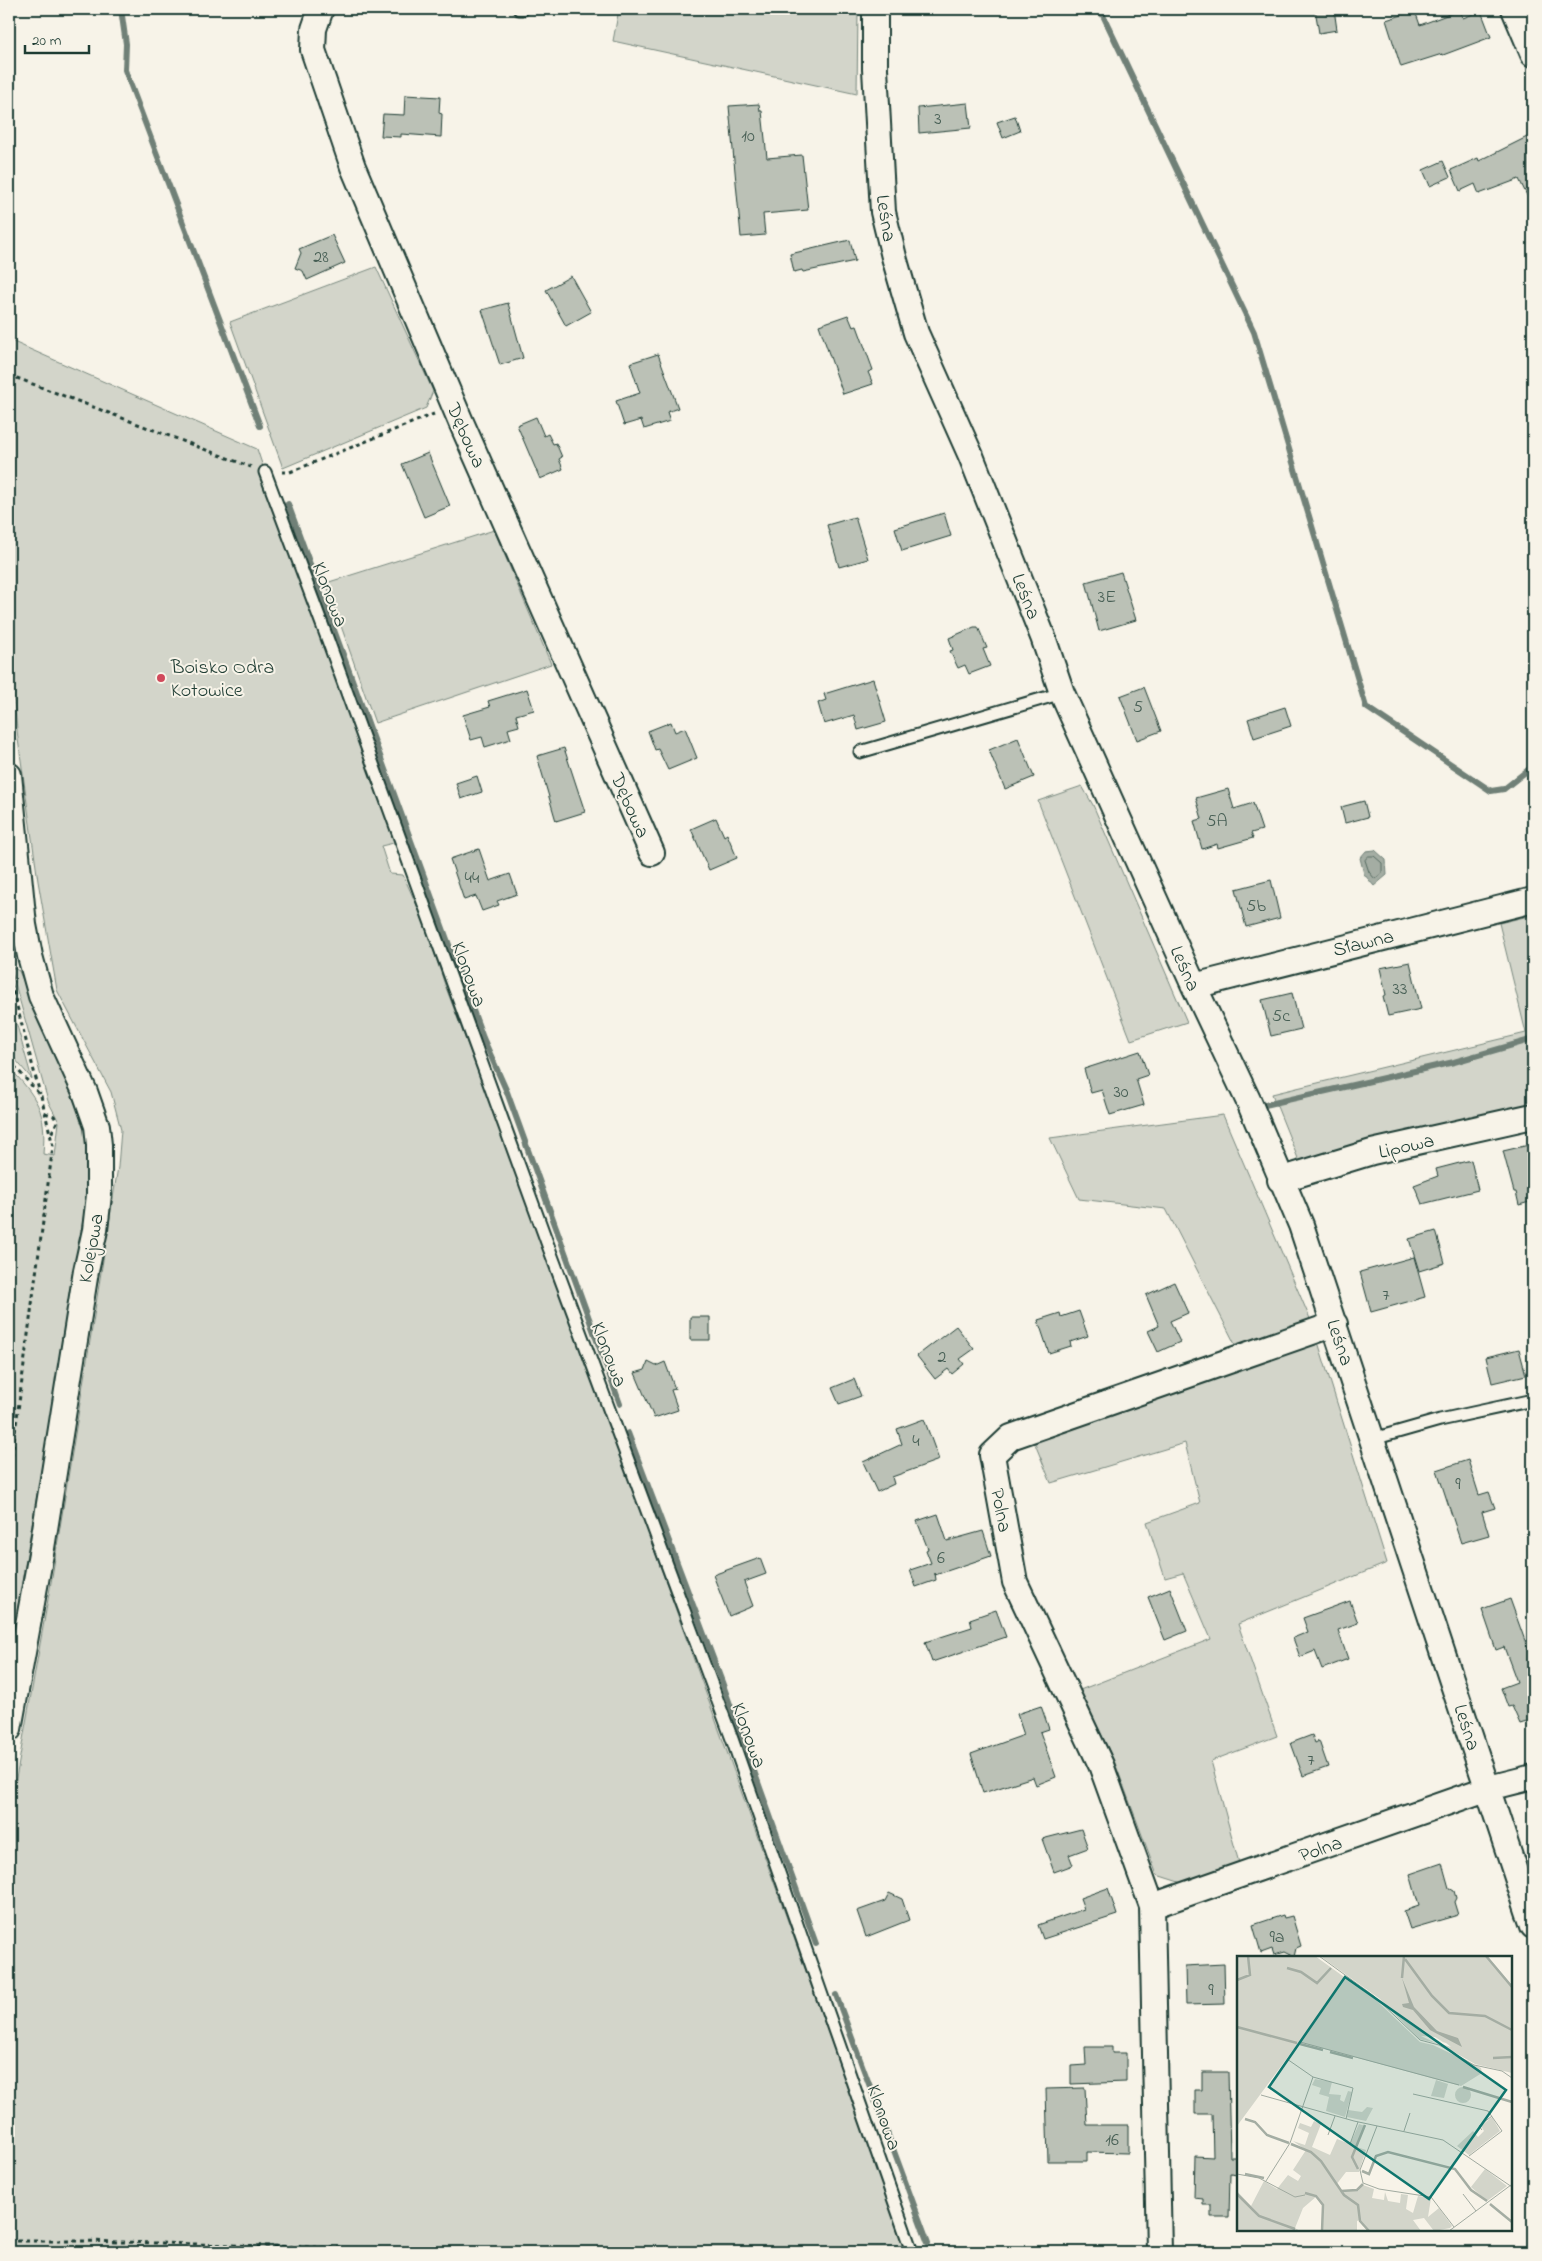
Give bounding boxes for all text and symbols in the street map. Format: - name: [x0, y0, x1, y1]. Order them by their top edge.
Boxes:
- scale bar: [25, 22, 89, 54]
- text: 20 m: [32, 30, 62, 52]
- house number: 3: [934, 107, 942, 133]
- house number: 10: [741, 124, 755, 150]
- street label: Leśna: [867, 193, 903, 244]
- house number: 28: [313, 245, 329, 271]
- street label: Dębowa: [437, 398, 492, 473]
- street label: Klonowa: [303, 558, 354, 632]
- street label: Leśna: [1002, 570, 1047, 624]
- house number: 3E: [1098, 585, 1116, 611]
- place label: Boisko Odra Kotowice: [170, 654, 274, 706]
- marker: Boisko Odra Kotowice: [155, 672, 167, 684]
- house number: 5: [1133, 695, 1143, 721]
- street label: Dębowa: [601, 768, 656, 843]
- house number: 5A: [1206, 809, 1228, 835]
- house number: 44: [465, 866, 480, 892]
- house number: 5b: [1246, 894, 1266, 920]
- street label: Sławna: [1330, 923, 1397, 966]
- street label: Klonowa: [442, 938, 493, 1012]
- street label: Leśna: [1161, 942, 1207, 996]
- house number: 33: [1393, 977, 1407, 1003]
- house number: 5c: [1272, 1004, 1290, 1030]
- house number: 30: [1113, 1080, 1129, 1106]
- street label: Lipowa: [1376, 1127, 1437, 1168]
- street label: Kolejowa: [72, 1211, 113, 1285]
- house number: 7: [1382, 1283, 1390, 1309]
- street label: Leśna: [1317, 1316, 1360, 1370]
- street label: Klonowa: [582, 1318, 633, 1392]
- house number: 2: [938, 1345, 947, 1371]
- house number: 4: [912, 1429, 920, 1455]
- house number: 9: [1455, 1472, 1461, 1498]
- street label: Polna: [981, 1486, 1018, 1535]
- house number: 6: [937, 1546, 945, 1572]
- street label: Klonowa: [722, 1699, 773, 1773]
- street label: Leśna: [1445, 1701, 1487, 1755]
- house number: 7: [1307, 1748, 1315, 1774]
- street label: Polna: [1295, 1829, 1346, 1871]
- house number: 9a: [1269, 1925, 1285, 1951]
- inset map: [1237, 1956, 1512, 2231]
- house number: 9: [1208, 1978, 1214, 2004]
- street label: Klonowa: [858, 2081, 907, 2155]
- house number: 16: [1105, 2128, 1119, 2154]

